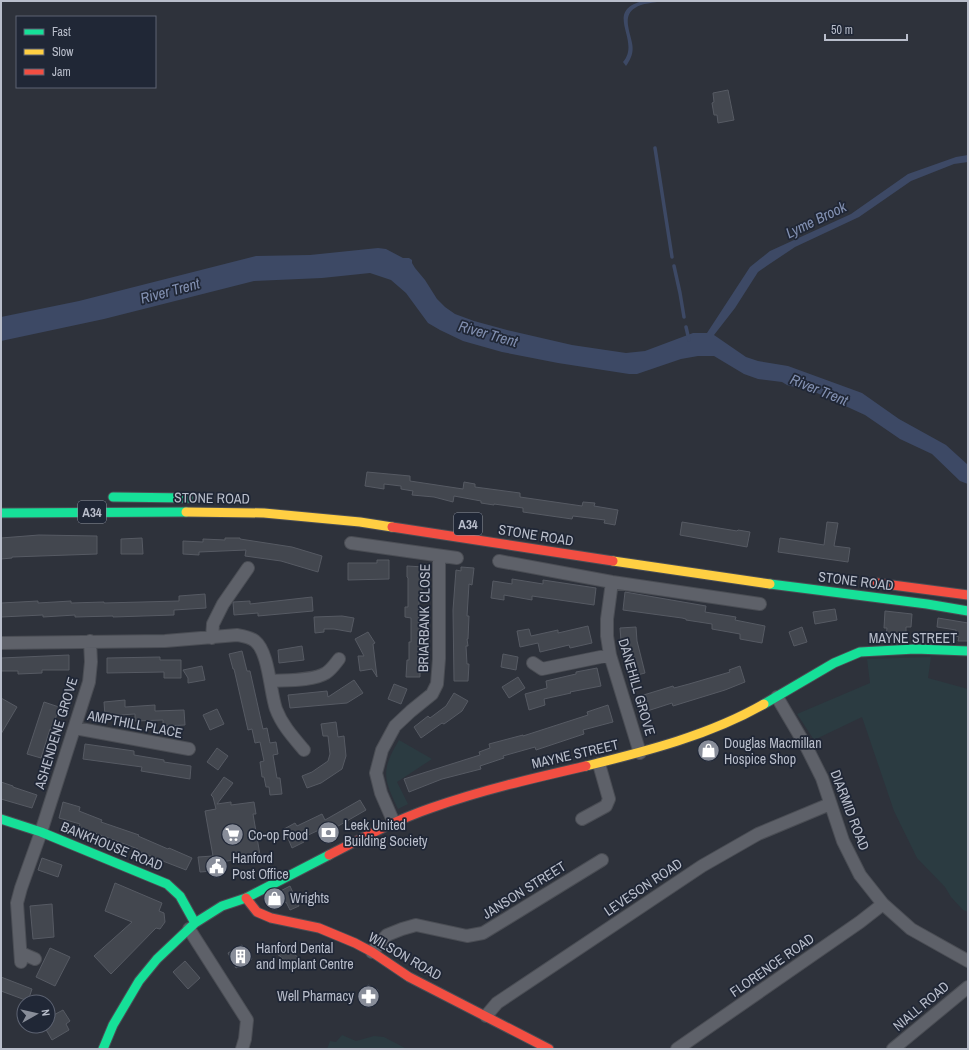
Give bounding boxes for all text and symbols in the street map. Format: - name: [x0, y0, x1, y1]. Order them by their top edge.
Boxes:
- legend: [16, 16, 156, 88]
- scale bar: [825, 16, 907, 42]
- text: 50 m: [831, 22, 853, 38]
- text: Fast: [52, 24, 71, 40]
- text: Slow: [52, 44, 74, 60]
- text: Jam: [52, 64, 71, 80]
- water label: Lyme Brook: [782, 195, 850, 243]
- water label: River Trent: [138, 272, 202, 309]
- water label: River Trent: [456, 315, 521, 352]
- water label: River Trent: [787, 368, 852, 411]
- street label: STONE ROAD: [174, 488, 250, 508]
- road number: A34: [78, 501, 106, 523]
- road number: A34: [454, 513, 482, 535]
- street label: STONE ROAD: [497, 520, 575, 550]
- street label: BRIARBANK CLOSE: [414, 564, 434, 672]
- street label: STONE ROAD: [817, 567, 895, 595]
- street label: MAYNE STREET: [869, 629, 957, 647]
- street label: DANEHILL GROVE: [615, 636, 659, 738]
- street label: ASHENDENE GROVE: [30, 675, 82, 792]
- street label: AMPTHILL PLACE: [85, 706, 184, 742]
- place label: Douglas Macmillan Hospice Shop: [724, 734, 822, 768]
- street label: MAYNE STREET: [530, 735, 620, 773]
- shop icon: Douglas Macmillan Hospice Shop: [695, 738, 721, 764]
- street label: DIARMID ROAD: [826, 767, 874, 853]
- place label: Leek United Building Society: [344, 816, 428, 850]
- street label: BANKHOUSE ROAD: [58, 817, 166, 875]
- bank icon: Leek United Building Society: [316, 820, 342, 846]
- supermarket icon: Co-op Food: [220, 822, 246, 848]
- place label: Co-op Food: [248, 826, 308, 844]
- place label: Hanford Post Office: [232, 849, 289, 883]
- public building icon: Hanford Post Office: [204, 853, 230, 879]
- street label: LEVESON ROAD: [600, 854, 686, 920]
- street label: JANSON STREET: [479, 857, 569, 923]
- shop icon: Wrights: [261, 885, 287, 911]
- place label: Wrights: [290, 889, 330, 907]
- street label: WILSON ROAD: [365, 928, 445, 984]
- street label: FLORENCE ROAD: [726, 929, 818, 1001]
- place label: Hanford Dental and Implant Centre: [256, 939, 354, 973]
- building icon: Hanford Dental and Implant Centre: [227, 943, 253, 969]
- street label: NIALL ROAD: [889, 977, 953, 1035]
- pharmacy icon: Well Pharmacy: [356, 983, 382, 1009]
- place label: Well Pharmacy: [277, 987, 354, 1005]
- north arrow: [16, 994, 56, 1034]
- text: N: [39, 1008, 53, 1017]

